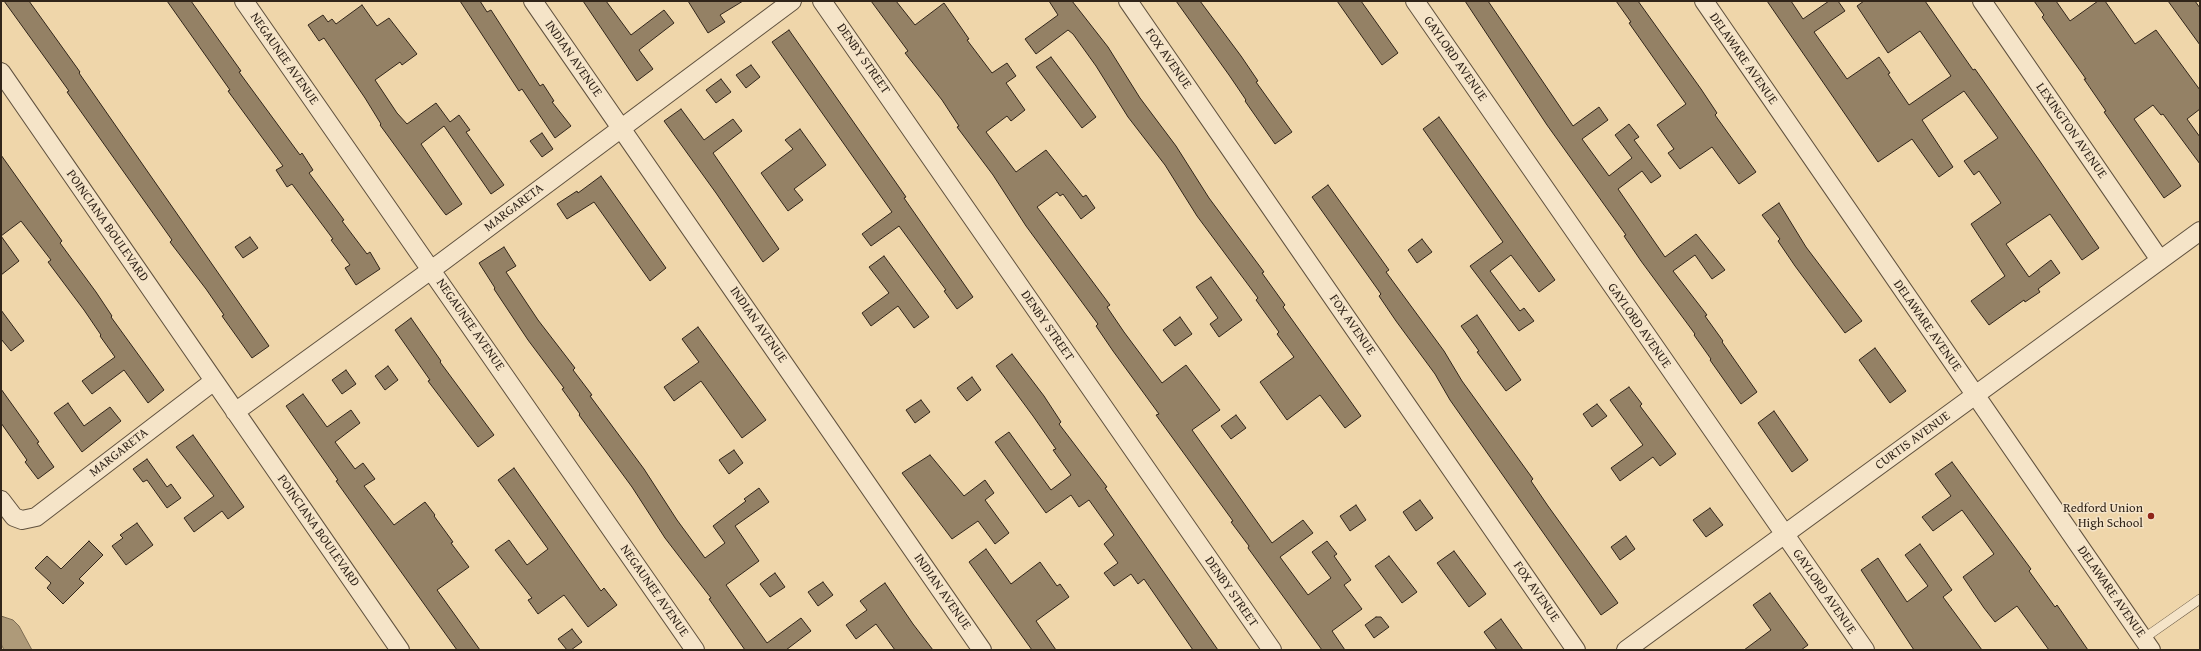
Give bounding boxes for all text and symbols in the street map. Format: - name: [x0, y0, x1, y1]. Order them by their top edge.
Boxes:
- street label: NEGAUNEE AVENUE: [246, 10, 322, 108]
- street label: DELAWARE AVENUE: [1706, 10, 1780, 108]
- street label: GAYLORD AVENUE: [1420, 13, 1490, 105]
- street label: INDIAN AVENUE: [541, 18, 605, 100]
- street label: DENBY STREET: [833, 21, 893, 97]
- street label: FOX AVENUE: [1141, 26, 1195, 92]
- street label: LEXINGTON AVENUE: [2032, 80, 2110, 182]
- street label: POINCIANA BOULEVARD: [63, 167, 151, 285]
- street label: MARGARETA: [481, 181, 547, 235]
- street label: NEGAUNEE AVENUE: [432, 276, 508, 374]
- street label: DELAWARE AVENUE: [1890, 277, 1964, 375]
- street label: GAYLORD AVENUE: [1604, 280, 1674, 372]
- street label: INDIAN AVENUE: [726, 284, 790, 366]
- street label: DENBY STREET: [1017, 288, 1077, 364]
- street label: FOX AVENUE: [1325, 292, 1379, 358]
- street label: CURTIS AVENUE: [1872, 409, 1954, 473]
- street label: MARGARETA: [87, 425, 151, 481]
- street label: POINCIANA BOULEVARD: [274, 472, 362, 590]
- place label: Redford Union High School: [2063, 501, 2143, 532]
- marker: Redford Union High School: [2146, 511, 2156, 521]
- street label: NEGAUNEE AVENUE: [616, 542, 692, 640]
- street label: DELAWARE AVENUE: [2074, 543, 2148, 641]
- street label: GAYLORD AVENUE: [1789, 546, 1859, 638]
- street label: INDIAN AVENUE: [910, 551, 974, 633]
- street label: DENBY STREET: [1201, 554, 1261, 630]
- street label: FOX AVENUE: [1509, 559, 1563, 625]

